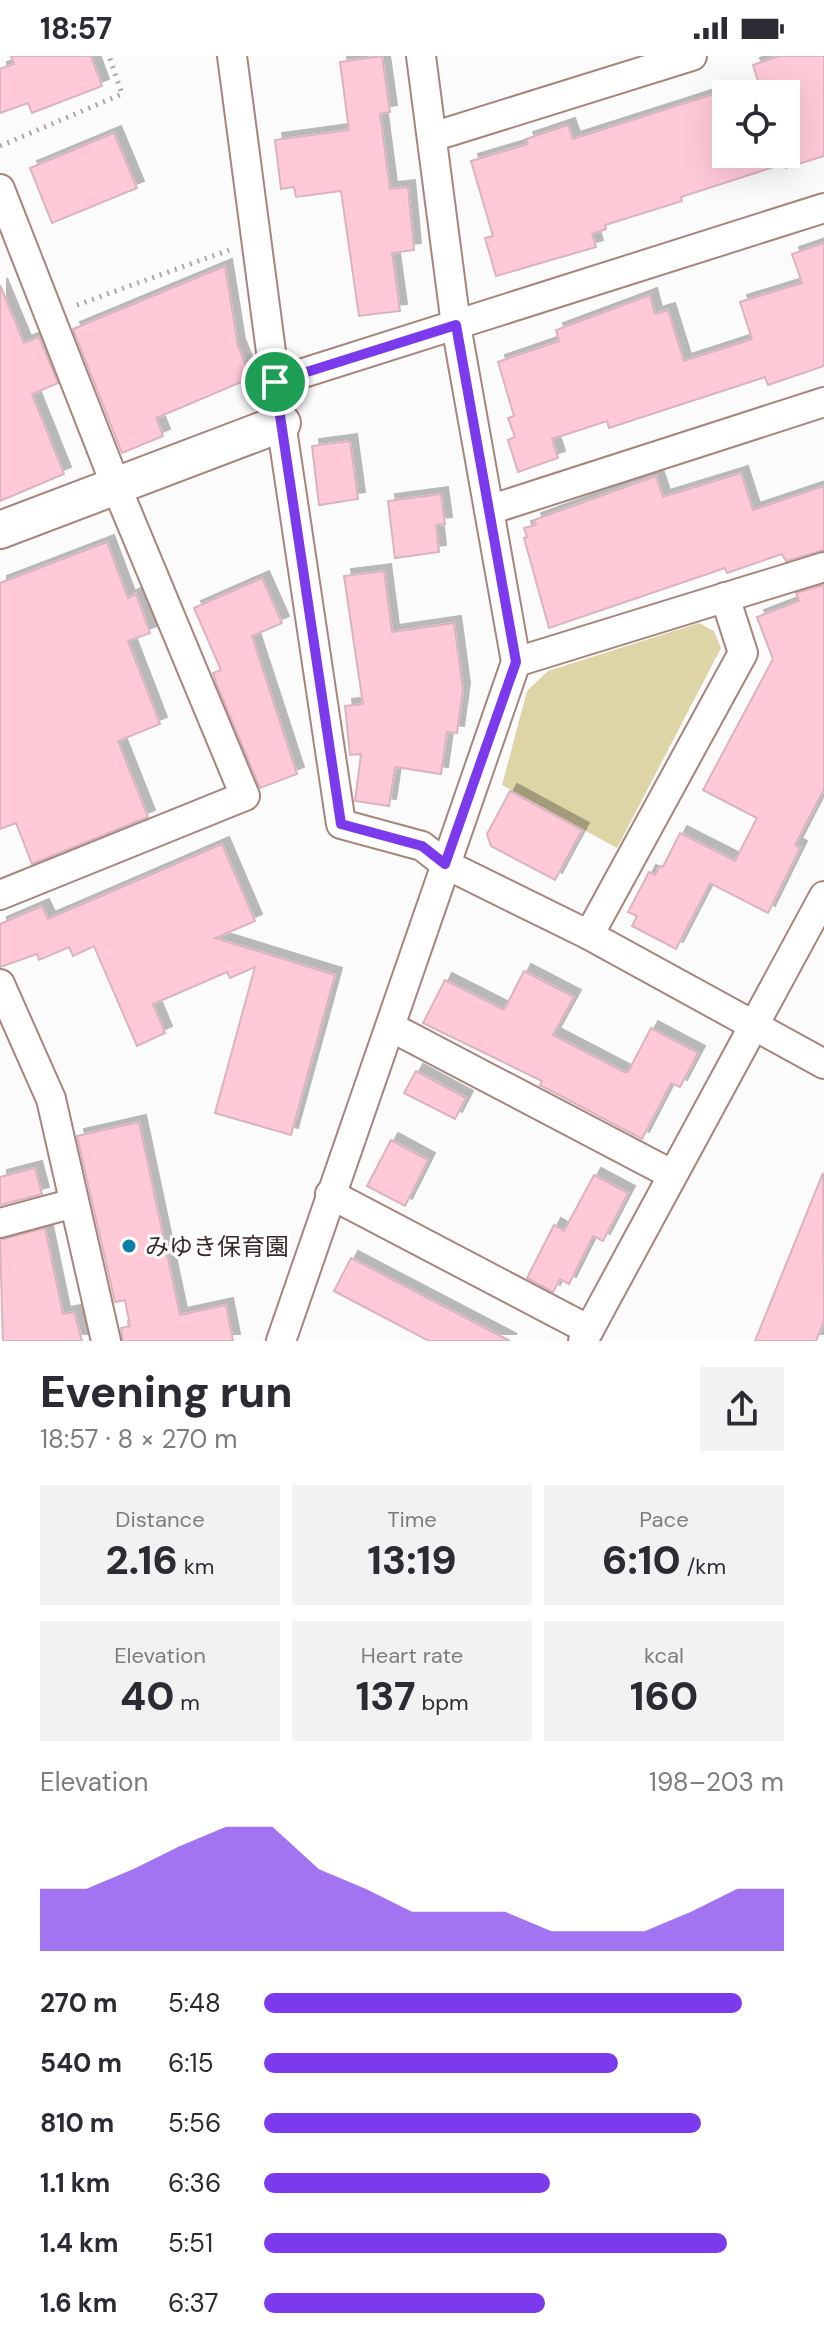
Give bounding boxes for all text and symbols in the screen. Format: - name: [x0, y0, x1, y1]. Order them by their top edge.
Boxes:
- text: 18:57: [40, 9, 112, 48]
- map controls: [712, 80, 800, 168]
- button: locate: [712, 80, 800, 168]
- pin: [241, 348, 309, 416]
- icon: arrive: [253, 360, 297, 404]
- place label: みゆき保育園: [145, 1231, 289, 1262]
- marker: みゆき保育園: [120, 1237, 138, 1255]
- text: Evening run: [40, 1363, 293, 1421]
- button: share: [700, 1367, 784, 1451]
- text: 18:57 · 8 × 270 m: [40, 1422, 237, 1456]
- text: Distance: [115, 1505, 205, 1534]
- text: Time: [387, 1505, 437, 1534]
- text: Pace: [639, 1505, 689, 1534]
- text: 2.16: [106, 1534, 178, 1586]
- text: 13:19: [367, 1534, 457, 1586]
- text: 6:10: [602, 1534, 681, 1586]
- text: km: [178, 1552, 214, 1581]
- text: /km: [681, 1552, 726, 1581]
- text: Elevation: [114, 1641, 206, 1670]
- text: Heart rate: [361, 1641, 463, 1670]
- text: kcal: [644, 1641, 684, 1670]
- text: 40: [120, 1670, 174, 1722]
- text: 137: [355, 1670, 416, 1722]
- text: 160: [630, 1670, 698, 1722]
- text: m: [174, 1688, 200, 1717]
- text: bpm: [416, 1688, 469, 1717]
- text: Elevation: [40, 1765, 148, 1799]
- text: 198–203 m: [649, 1765, 784, 1799]
- text: 270 m: [40, 1986, 118, 2020]
- text: 5:48: [168, 1986, 221, 2020]
- text: 540 m: [40, 2046, 122, 2080]
- text: 6:15: [168, 2046, 214, 2080]
- text: 810 m: [40, 2106, 114, 2140]
- text: 5:56: [168, 2106, 221, 2140]
- text: 1.1 km: [40, 2166, 110, 2200]
- text: 6:36: [168, 2166, 221, 2200]
- text: 1.4 km: [40, 2226, 119, 2260]
- text: 5:51: [168, 2226, 213, 2260]
- text: 1.6 km: [40, 2286, 117, 2320]
- text: 6:37: [168, 2286, 218, 2320]

